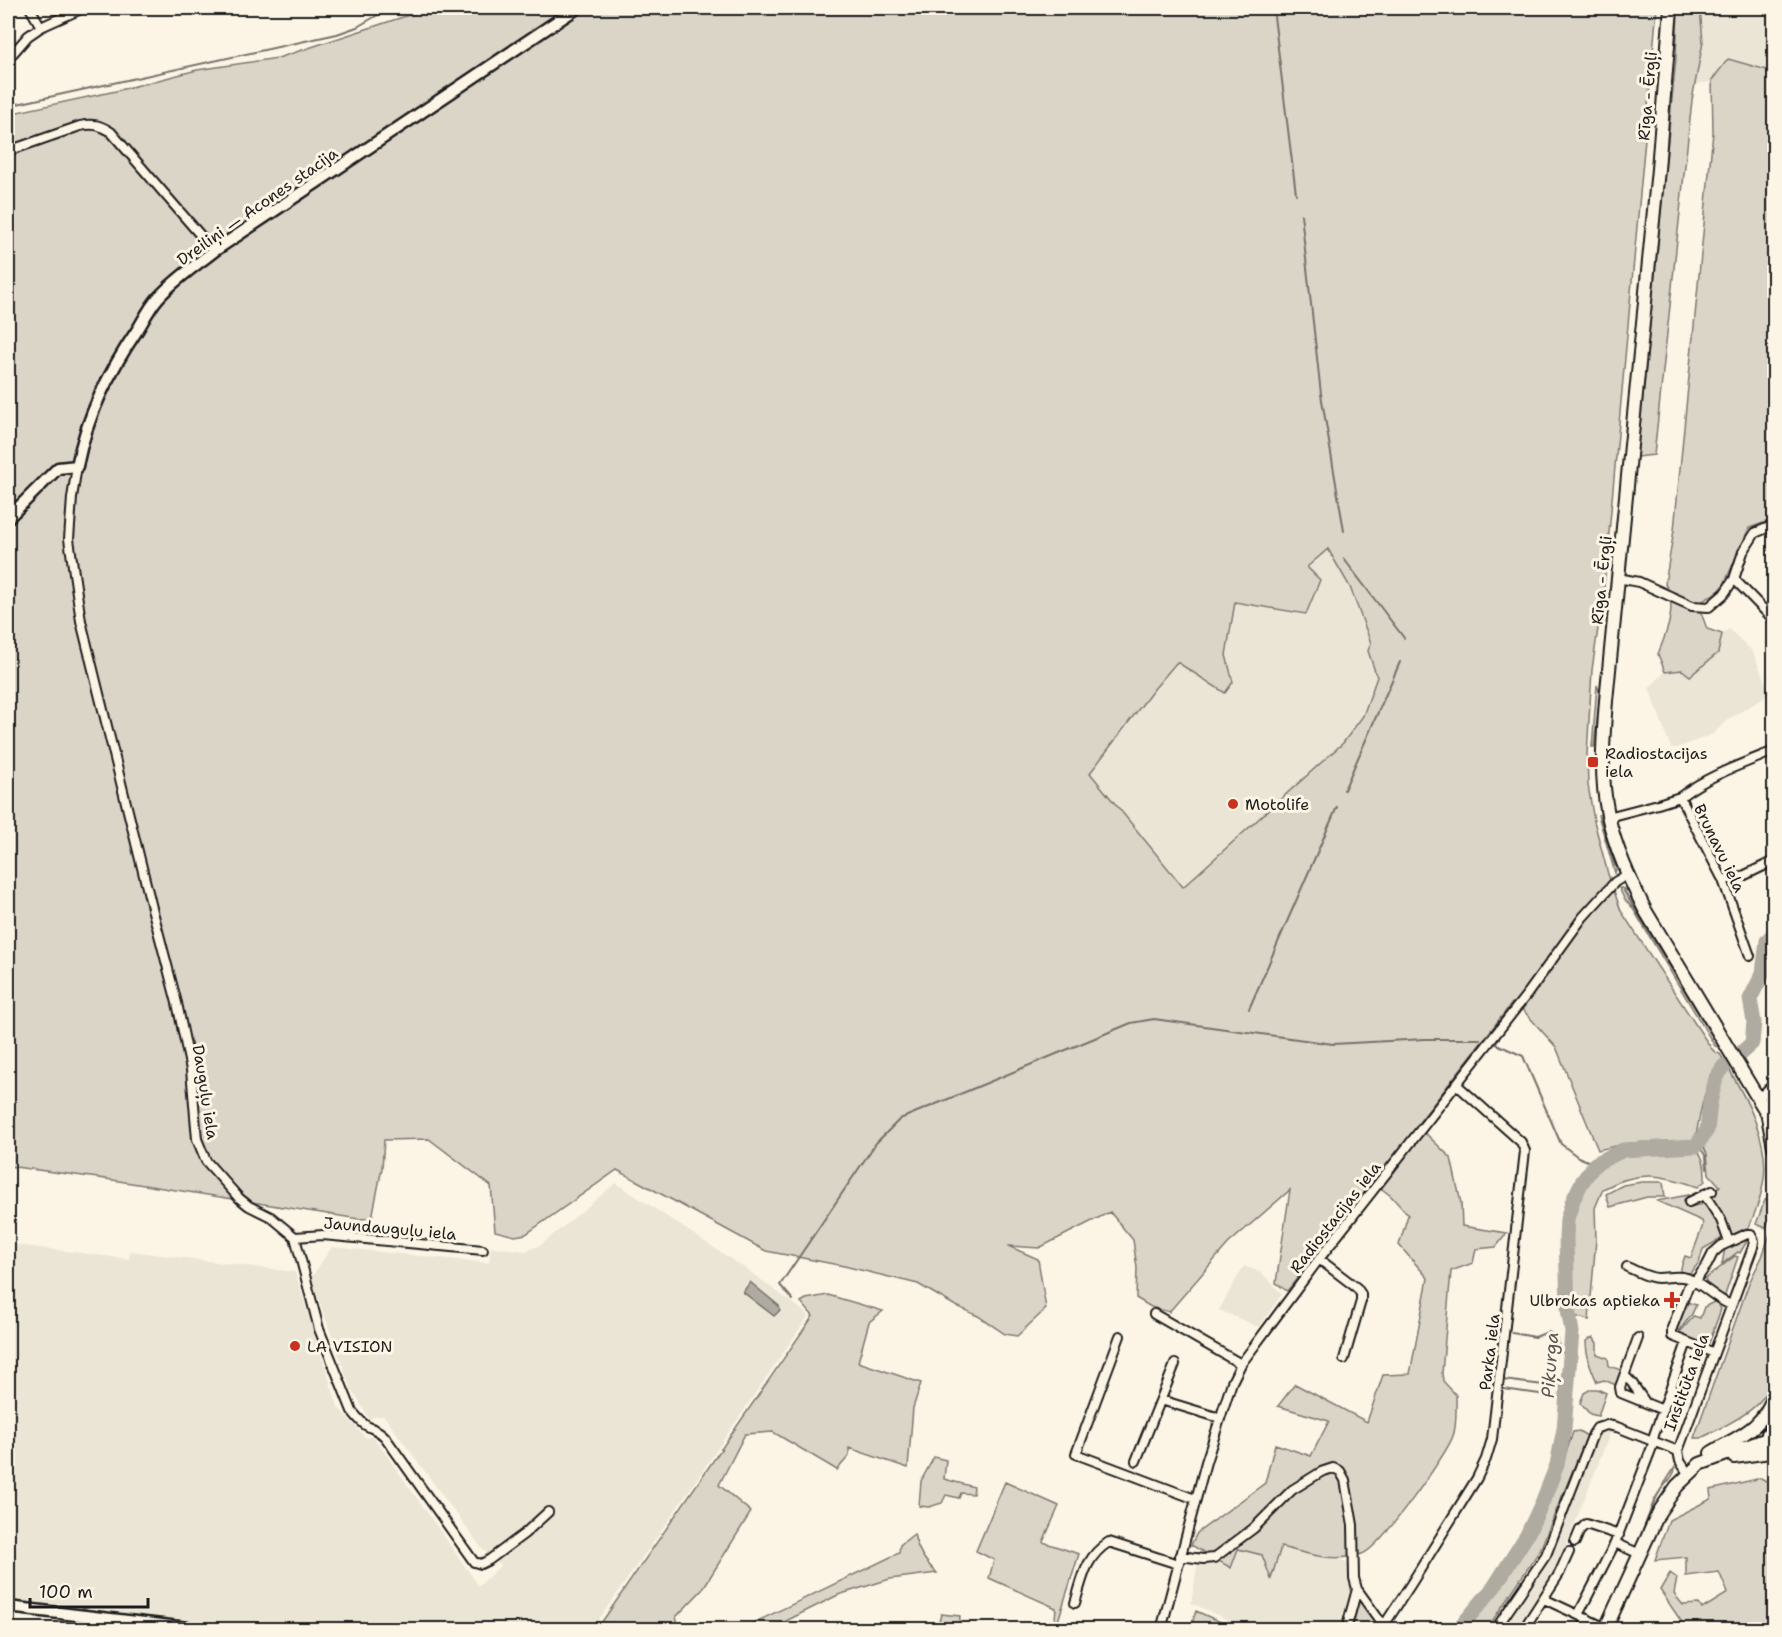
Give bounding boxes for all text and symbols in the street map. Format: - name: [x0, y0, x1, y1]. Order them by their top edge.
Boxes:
- street label: Rīga - Ērgļi: [1633, 51, 1663, 142]
- street label: Dreiliņi — Acones stacija: [173, 143, 342, 271]
- street label: Rīga - Ērgļi: [1586, 534, 1618, 626]
- place label: Radiostacijas iela: [1605, 743, 1708, 782]
- marker: Radiostacijas iela: [1586, 755, 1600, 769]
- place label: Motolife: [1245, 794, 1309, 815]
- marker: Motolife: [1226, 797, 1240, 811]
- street label: Brunavu iela: [1689, 800, 1750, 896]
- street label: Dauguļu iela: [187, 1043, 223, 1141]
- street label: Radiostacijas iela: [1285, 1157, 1386, 1277]
- street label: Jaundauguļu iela: [323, 1212, 457, 1246]
- place label: Ulbrokas aptieka: [1529, 1290, 1660, 1311]
- marker: Ulbrokas aptieka: [1665, 1293, 1679, 1307]
- street label: Parka iela: [1474, 1312, 1505, 1392]
- street label: Institūta iela: [1659, 1330, 1714, 1434]
- water label: Piķurga: [1536, 1331, 1564, 1399]
- place label: LA VISION: [307, 1336, 393, 1357]
- marker: LA VISION: [288, 1339, 302, 1353]
- scale bar: [30, 1571, 148, 1609]
- text: 100 m: [39, 1580, 93, 1604]

